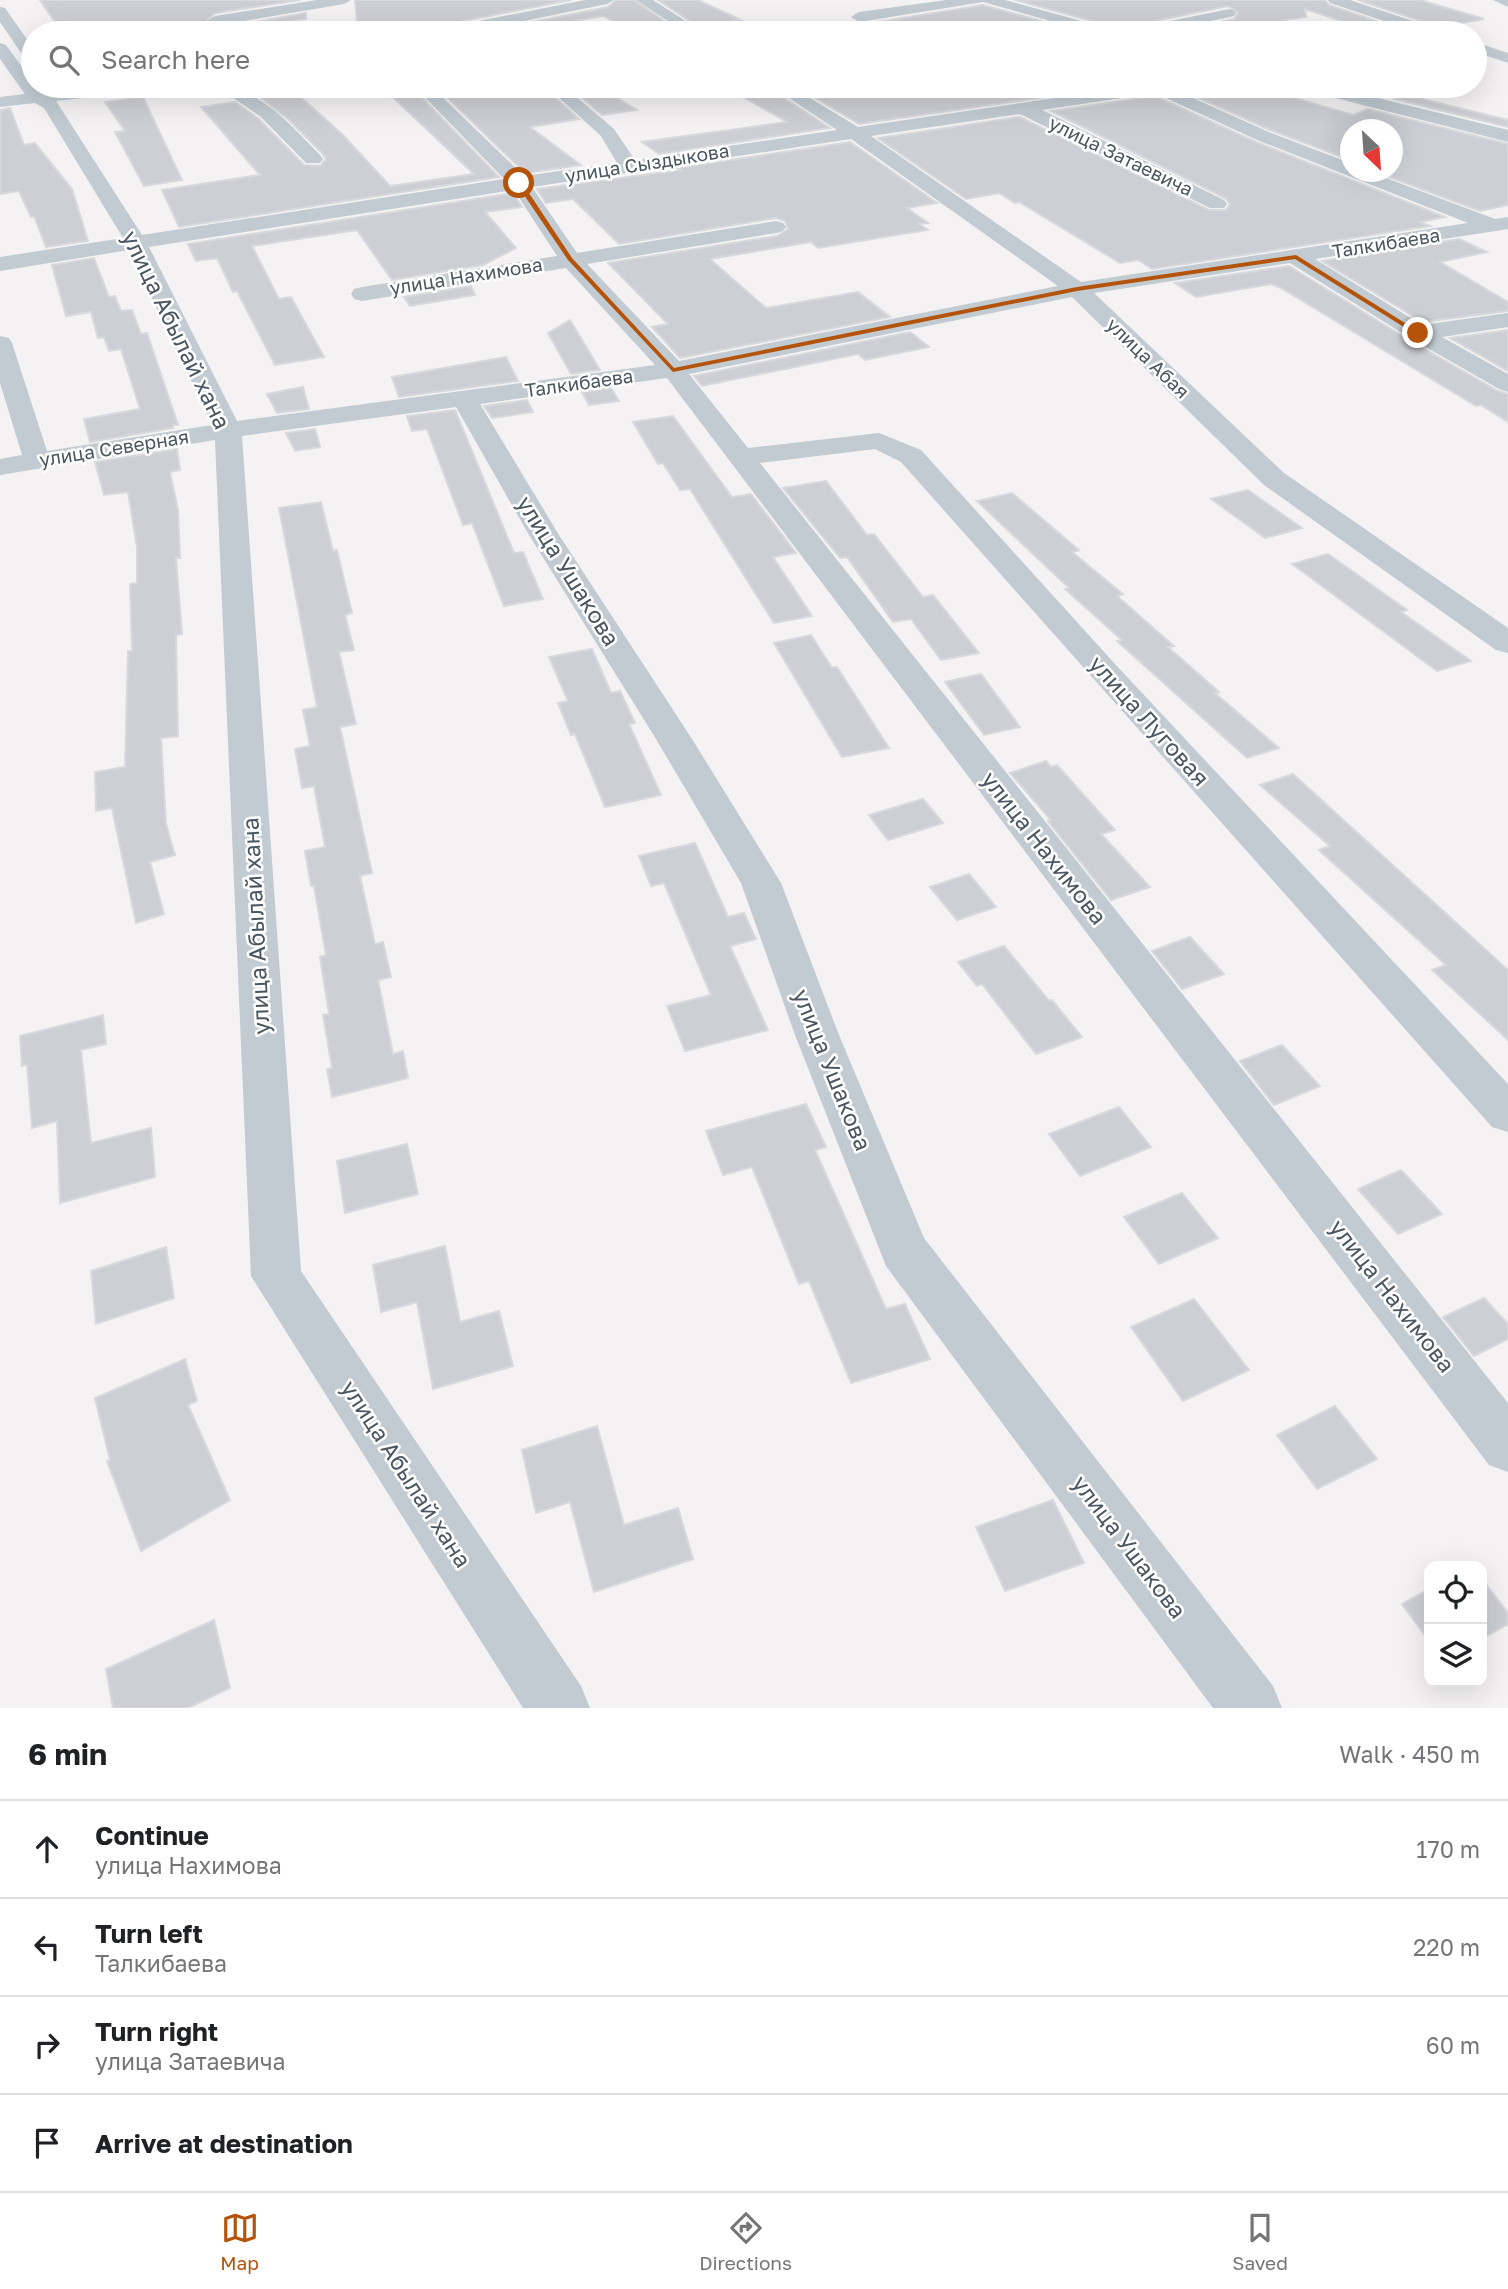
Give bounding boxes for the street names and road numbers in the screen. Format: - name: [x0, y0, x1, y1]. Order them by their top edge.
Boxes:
- street label: улица Затаевича: [1045, 111, 1197, 200]
- street label: улица Сыздыкова: [563, 138, 731, 187]
- street label: Талкибаева: [1330, 223, 1442, 262]
- street label: улица Абылай хана: [117, 226, 237, 433]
- street label: улица Нахимова: [388, 252, 544, 299]
- street label: улица Абая: [1102, 313, 1194, 403]
- street label: Талкибаева: [523, 364, 634, 401]
- street label: улица Северная: [38, 424, 190, 471]
- street label: улица Ушакова: [511, 490, 626, 651]
- street label: улица Луговая: [1084, 649, 1216, 791]
- street label: улица Нахимова: [976, 765, 1113, 930]
- street label: улица Абылай хана: [235, 817, 275, 1035]
- street label: улица Ушакова: [788, 985, 878, 1155]
- street label: улица Нахимова: [1324, 1213, 1461, 1378]
- street label: улица Абылай хана: [336, 1375, 478, 1572]
- street label: улица Ушакова: [1067, 1469, 1193, 1623]

